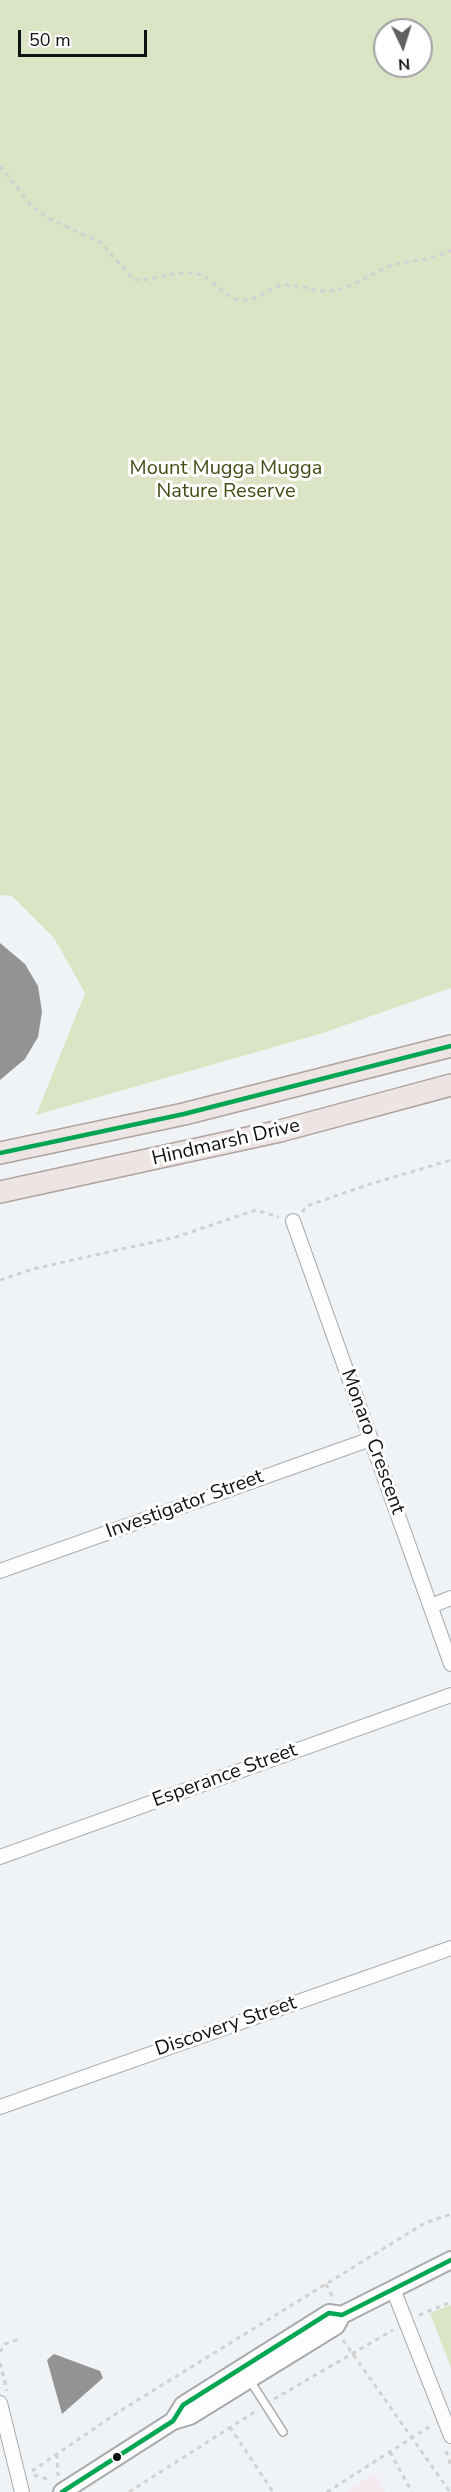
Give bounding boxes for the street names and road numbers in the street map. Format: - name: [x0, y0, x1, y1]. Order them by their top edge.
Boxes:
- street label: Hindmarsh Drive: [150, 1114, 302, 1172]
- street label: Monaro Crescent: [335, 1366, 409, 1518]
- street label: Investigator Street: [103, 1465, 267, 1545]
- street label: Esperance Street: [150, 1739, 300, 1813]
- street label: Discovery Street: [152, 1992, 300, 2062]

